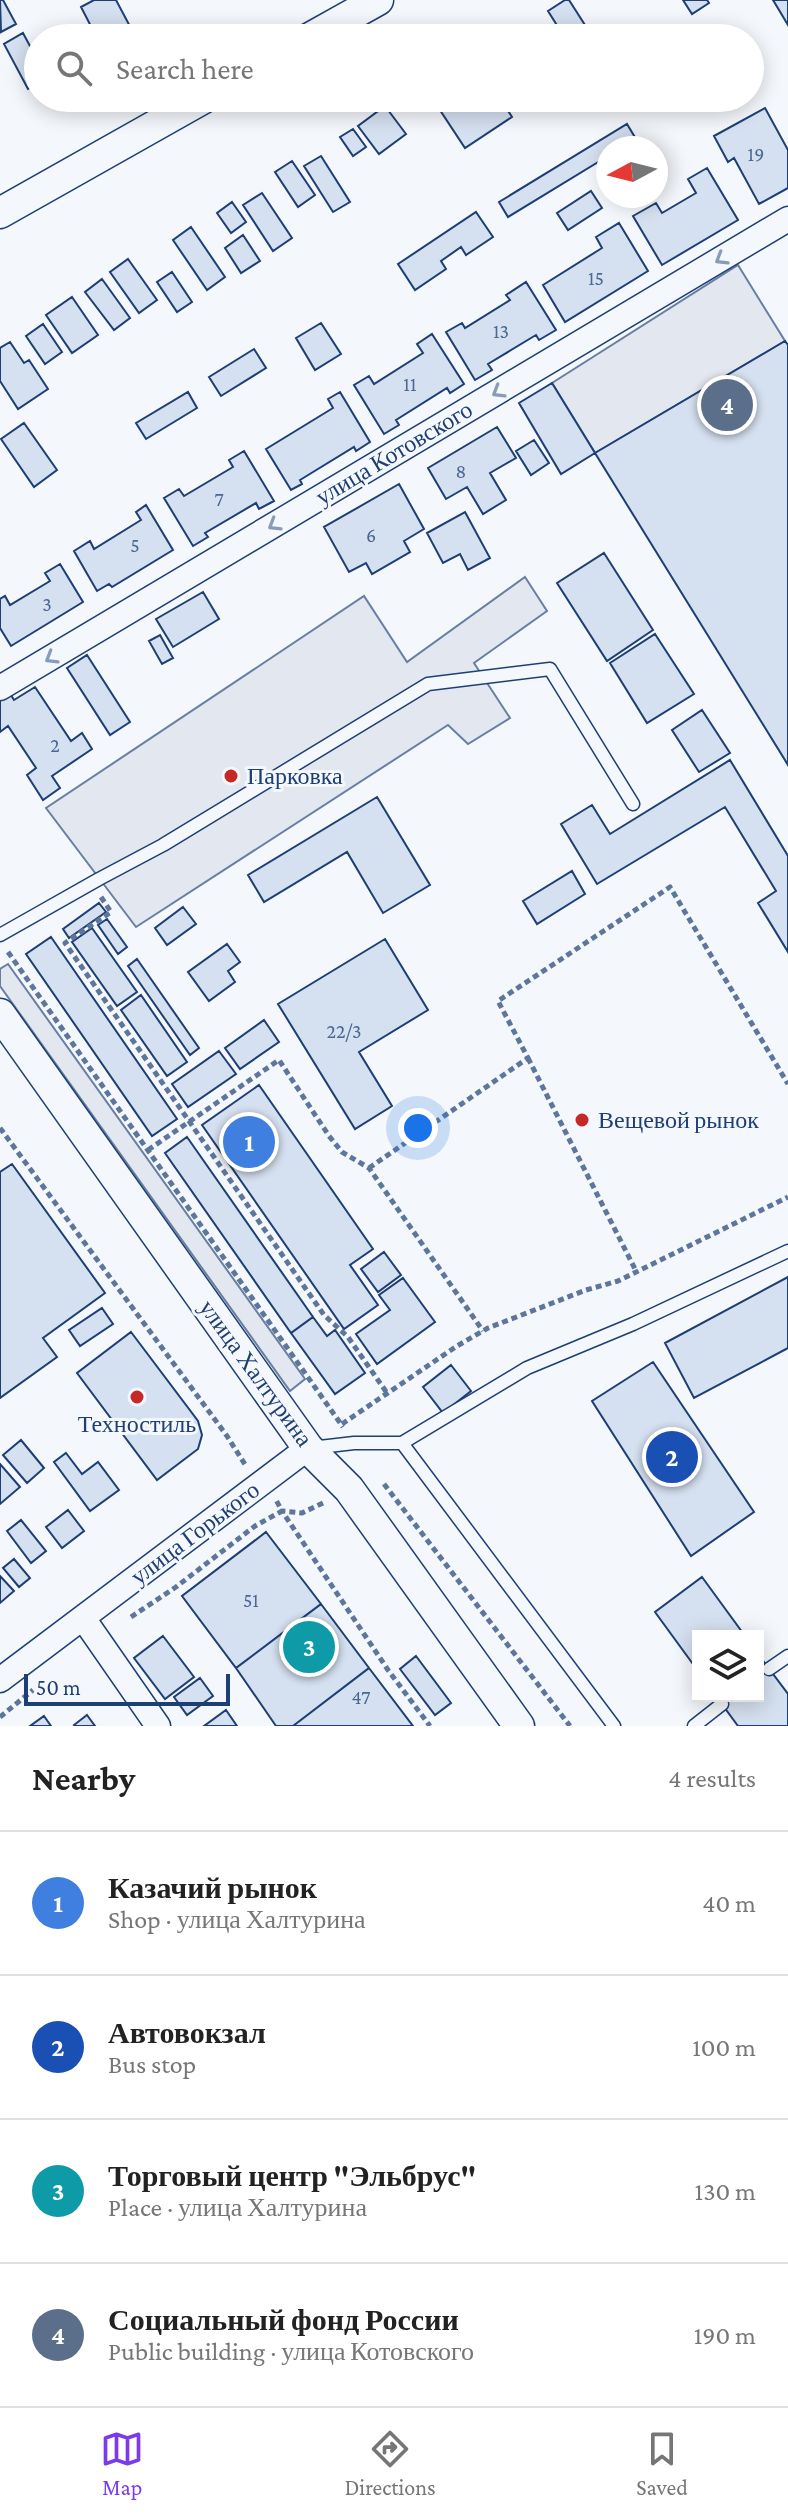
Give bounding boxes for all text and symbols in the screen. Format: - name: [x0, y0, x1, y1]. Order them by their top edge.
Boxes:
- search box: [24, 24, 764, 112]
- icon: search: [52, 46, 96, 90]
- text: Search here: [116, 52, 254, 85]
- north arrow: [596, 136, 668, 208]
- house number: 19: [748, 143, 764, 165]
- one-way arrow: [715, 249, 730, 264]
- house number: 15: [588, 267, 604, 289]
- house number: 13: [493, 320, 509, 342]
- house number: 11: [403, 373, 417, 395]
- pin: 4: [701, 375, 753, 435]
- one-way arrow: [492, 382, 507, 397]
- street label: улица Котовского: [311, 395, 477, 510]
- house number: 8: [456, 460, 466, 482]
- house number: 7: [214, 488, 224, 510]
- one-way arrow: [268, 515, 283, 530]
- house number: 6: [366, 524, 376, 546]
- house number: 5: [130, 534, 140, 556]
- house number: 3: [42, 593, 52, 615]
- one-way arrow: [45, 648, 60, 663]
- house number: 2: [50, 734, 60, 756]
- place label: Парковка: [247, 762, 343, 789]
- marker: Парковка: [222, 767, 240, 785]
- house number: 22/3: [326, 1020, 362, 1042]
- place label: Вещевой рынок: [598, 1106, 759, 1133]
- your location: [398, 1108, 438, 1148]
- marker: Вещевой рынок: [573, 1111, 591, 1129]
- pin: 1: [223, 1112, 275, 1172]
- street label: улица Халтурина: [194, 1294, 319, 1451]
- marker: Техностиль: [128, 1388, 146, 1406]
- place label: Техностиль: [78, 1410, 196, 1437]
- pin: 2: [646, 1427, 698, 1487]
- street label: улица Горького: [125, 1475, 264, 1590]
- house number: 51: [243, 1589, 259, 1611]
- pin: 3: [283, 1617, 335, 1677]
- map controls: [692, 1630, 764, 1702]
- button: layers: [692, 1630, 764, 1702]
- scale bar: [24, 1670, 230, 1706]
- text: 50 m: [36, 1675, 81, 1700]
- house number: 47: [352, 1686, 370, 1708]
- text: Nearby: [32, 1760, 135, 1797]
- text: 4 results: [668, 1764, 756, 1793]
- text: Казачий рынок: [108, 1871, 317, 1904]
- text: 1: [53, 1889, 63, 1918]
- text: 40 m: [702, 1889, 756, 1918]
- text: Shop · улица Халтурина: [108, 1905, 366, 1934]
- text: Автовокзал: [108, 2016, 266, 2049]
- text: 2: [51, 2033, 65, 2062]
- text: 100 m: [692, 2033, 756, 2062]
- text: Bus stop: [108, 2050, 196, 2079]
- text: Торговый центр "Эльбрус": [108, 2159, 476, 2192]
- text: 3: [52, 2177, 64, 2206]
- text: 130 m: [695, 2177, 756, 2206]
- text: Place · улица Халтурина: [108, 2193, 367, 2222]
- text: Социальный фонд России: [108, 2303, 459, 2336]
- text: 4: [51, 2321, 65, 2350]
- text: 190 m: [694, 2321, 756, 2350]
- text: Public building · улица Котовского: [108, 2337, 474, 2366]
- tab: Map: [100, 2427, 144, 2500]
- tab: Directions: [345, 2427, 436, 2500]
- tab: Saved: [636, 2427, 688, 2500]

